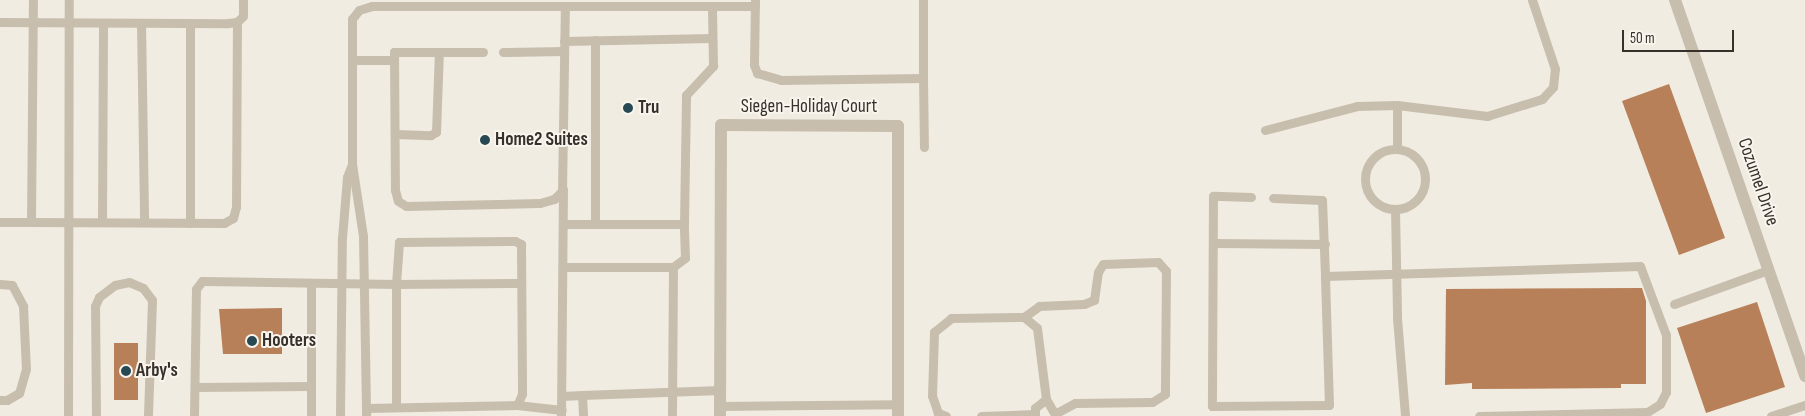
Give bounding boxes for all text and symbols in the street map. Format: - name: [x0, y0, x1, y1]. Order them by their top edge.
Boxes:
- scale bar: [1625, 20, 1738, 52]
- text: 50 m: [1630, 29, 1655, 48]
- street label: Siegen-Holiday Court: [741, 96, 877, 118]
- place label: Tru: [638, 97, 659, 119]
- marker: Tru: [622, 102, 634, 114]
- place label: Home2 Suites: [495, 129, 588, 151]
- marker: Home2 Suites: [479, 134, 491, 146]
- street label: Cozumel Drive: [1732, 135, 1784, 229]
- place label: Hooters: [262, 330, 316, 352]
- marker: Hooters: [246, 335, 258, 347]
- place label: Arby's: [136, 360, 178, 382]
- marker: Arby's: [120, 365, 132, 377]

